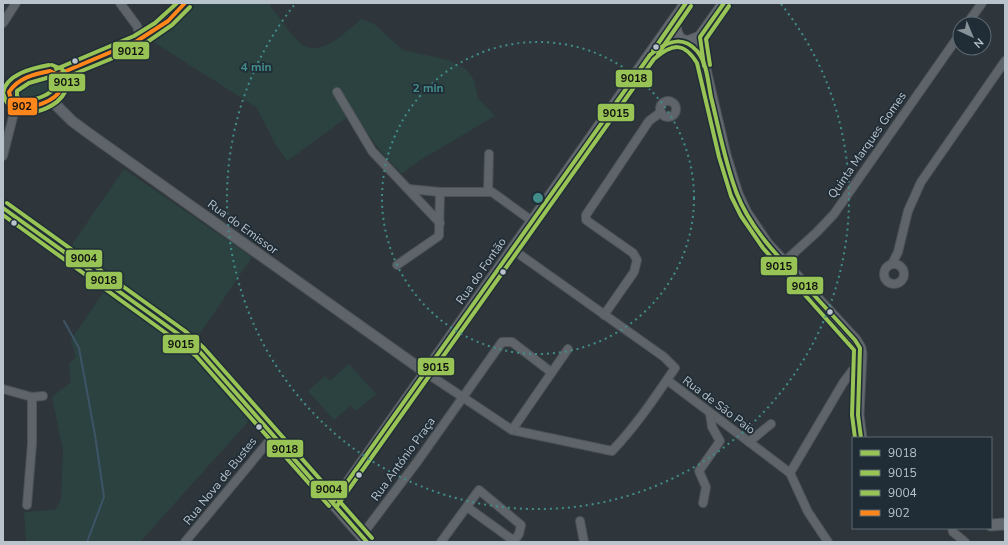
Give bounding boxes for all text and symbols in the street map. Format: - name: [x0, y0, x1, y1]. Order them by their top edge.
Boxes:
- north arrow: [952, 16, 992, 56]
- text: N: [970, 35, 987, 51]
- line badge: 9012: [112, 41, 150, 60]
- unlabelled marker: [651, 42, 661, 52]
- text: 9012: [118, 44, 145, 59]
- unlabelled marker: [70, 56, 80, 66]
- text: 4 min: [240, 59, 272, 75]
- line badge: 9018: [615, 69, 653, 88]
- text: 9018: [621, 71, 648, 86]
- line badge: 9013: [48, 73, 86, 92]
- text: 9013: [54, 75, 80, 90]
- text: 2 min: [412, 80, 444, 96]
- street label: Quinta Marques Gomes: [824, 88, 910, 202]
- line badge: 902: [7, 97, 38, 116]
- text: 902: [12, 99, 32, 114]
- line badge: 9015: [597, 103, 635, 122]
- text: 9015: [603, 106, 630, 121]
- centre of rings: [531, 191, 545, 205]
- street label: Rua do Emissor: [205, 196, 282, 258]
- unlabelled marker: [9, 218, 19, 228]
- street label: Rua do Fontão: [452, 234, 510, 308]
- line badge: 9004: [65, 249, 103, 268]
- text: 9004: [71, 251, 98, 266]
- line badge: 9015: [760, 256, 798, 276]
- text: 9015: [766, 259, 793, 274]
- unlabelled marker: [498, 267, 508, 277]
- line badge: 9018: [85, 271, 123, 290]
- text: 9018: [91, 273, 118, 288]
- line badge: 9018: [786, 276, 824, 295]
- text: 9018: [792, 279, 819, 294]
- unlabelled marker: [825, 307, 835, 317]
- line badge: 9015: [162, 334, 200, 354]
- text: 9015: [168, 337, 195, 352]
- line badge: 9015: [417, 357, 455, 376]
- text: 9015: [423, 360, 450, 375]
- street label: Rua de São Paio: [679, 372, 759, 438]
- street label: Rua António Praça: [367, 414, 439, 504]
- unlabelled marker: [254, 422, 264, 432]
- street label: Rua Nova de Bustes: [180, 434, 260, 528]
- legend: [852, 437, 992, 529]
- line badge: 9018: [266, 439, 304, 458]
- text: 9018: [272, 442, 299, 457]
- text: 9018: [888, 445, 917, 461]
- text: 9015: [888, 465, 917, 481]
- unlabelled marker: [354, 470, 364, 480]
- line badge: 9004: [310, 480, 348, 499]
- text: 9004: [316, 482, 343, 497]
- text: 9004: [888, 485, 917, 501]
- text: 902: [888, 505, 910, 521]

